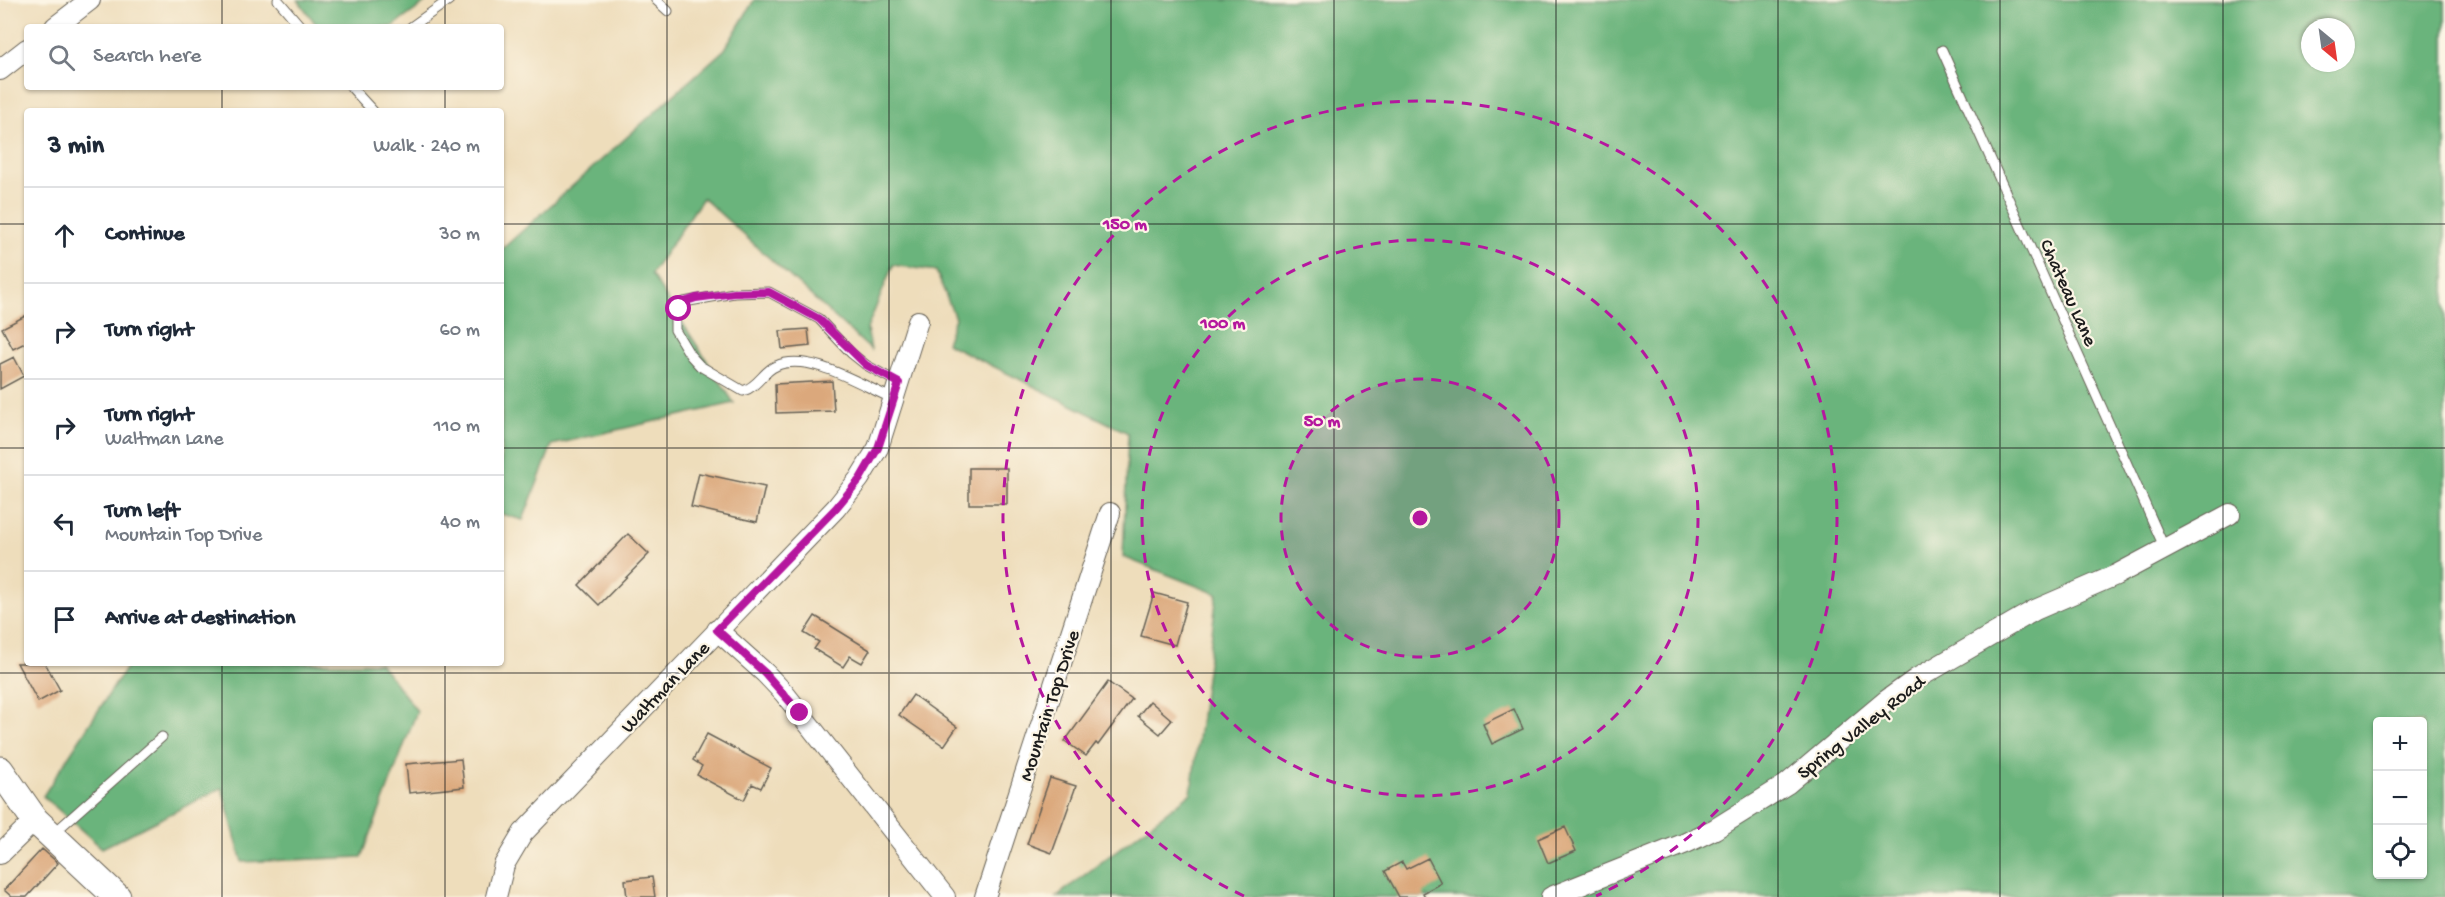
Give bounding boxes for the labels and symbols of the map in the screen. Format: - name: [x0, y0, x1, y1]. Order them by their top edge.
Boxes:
- north arrow: [2301, 18, 2355, 72]
- text: 150 m: [1102, 215, 1147, 236]
- street label: Chateau Lane: [2033, 236, 2101, 351]
- route start: [665, 295, 691, 321]
- text: 100 m: [1200, 314, 1246, 335]
- text: 50 m: [1304, 412, 1341, 433]
- centre of rings: [1410, 508, 1430, 528]
- street label: Mountain Top Drive: [1016, 627, 1087, 784]
- street label: Waltman Lane: [617, 637, 716, 739]
- street label: Spring Valley Road: [1794, 670, 1932, 786]
- route end: [786, 699, 812, 725]

